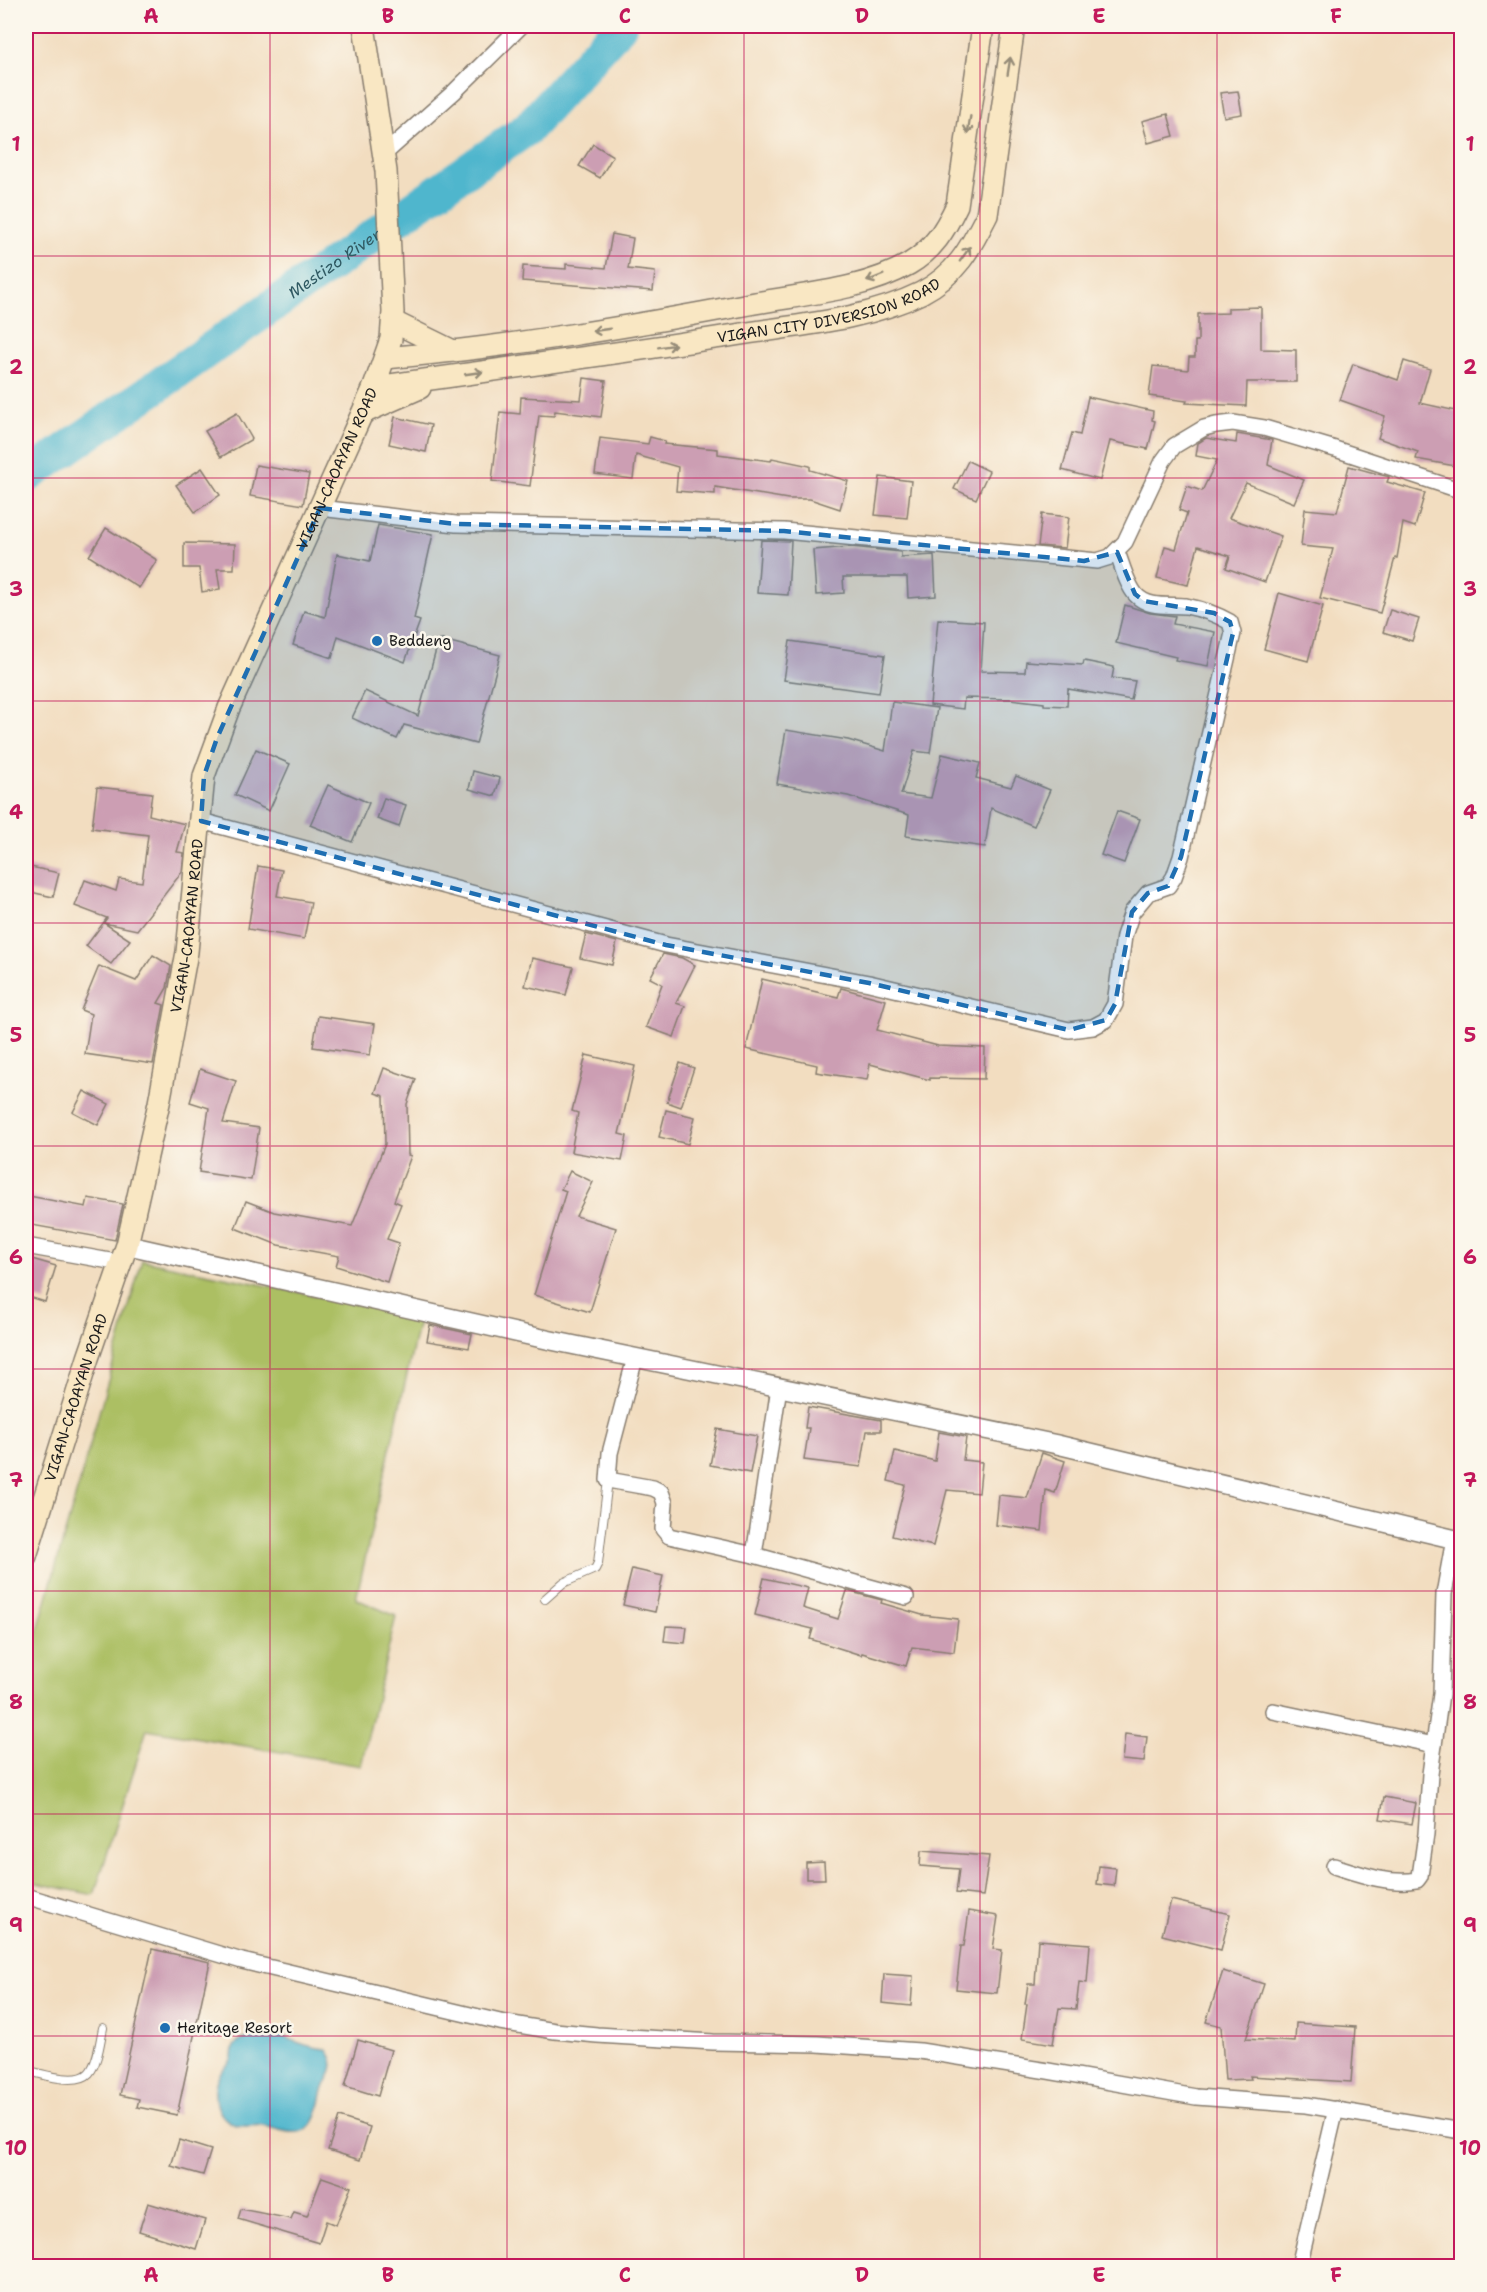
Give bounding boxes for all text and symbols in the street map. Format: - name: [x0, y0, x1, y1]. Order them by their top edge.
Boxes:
- text: A: [143, 3, 159, 29]
- text: B: [382, 3, 394, 29]
- text: C: [619, 3, 631, 29]
- text: D: [855, 3, 869, 29]
- text: E: [1092, 3, 1106, 29]
- text: F: [1330, 3, 1342, 29]
- one-way arrow: [1004, 56, 1015, 76]
- one-way arrow: [963, 115, 974, 134]
- text: 1: [11, 131, 21, 157]
- text: 1: [1465, 131, 1475, 157]
- water label: Mestizo River: [284, 224, 385, 303]
- one-way arrow: [959, 246, 971, 262]
- one-way arrow: [866, 273, 885, 284]
- street label: VIGAN CITY DIVERSION ROAD: [716, 274, 945, 348]
- one-way arrow: [592, 324, 612, 335]
- one-way arrow: [656, 340, 676, 351]
- text: 2: [9, 354, 23, 380]
- text: 2: [1463, 354, 1477, 380]
- one-way arrow: [463, 368, 483, 379]
- street label: VIGAN-CAOAYAN ROAD: [292, 385, 382, 553]
- text: 3: [9, 576, 23, 602]
- text: 3: [1463, 576, 1477, 602]
- place label: Beddeng: [389, 631, 451, 651]
- marker: Beddeng: [370, 634, 384, 648]
- text: 4: [9, 799, 23, 825]
- text: 4: [1463, 799, 1477, 825]
- street label: VIGAN-CAOAYAN ROAD: [166, 838, 208, 1015]
- text: 5: [10, 1022, 22, 1048]
- text: 5: [1464, 1022, 1476, 1048]
- text: 6: [9, 1244, 23, 1270]
- text: 6: [1463, 1244, 1477, 1270]
- street label: VIGAN-CAOAYAN ROAD: [40, 1311, 113, 1484]
- text: 7: [9, 1467, 23, 1493]
- text: 7: [1463, 1467, 1477, 1493]
- text: 8: [9, 1689, 23, 1715]
- text: 8: [1463, 1689, 1477, 1715]
- text: 9: [9, 1912, 23, 1938]
- text: 9: [1463, 1912, 1477, 1938]
- place label: Heritage Resort: [177, 2018, 292, 2038]
- marker: Heritage Resort: [158, 2021, 172, 2035]
- text: 10: [5, 2135, 27, 2161]
- text: 10: [1459, 2135, 1481, 2161]
- text: A: [143, 2262, 159, 2288]
- text: B: [382, 2262, 394, 2288]
- text: C: [619, 2262, 631, 2288]
- text: D: [855, 2262, 869, 2288]
- text: E: [1092, 2262, 1106, 2288]
- text: F: [1330, 2262, 1342, 2288]

